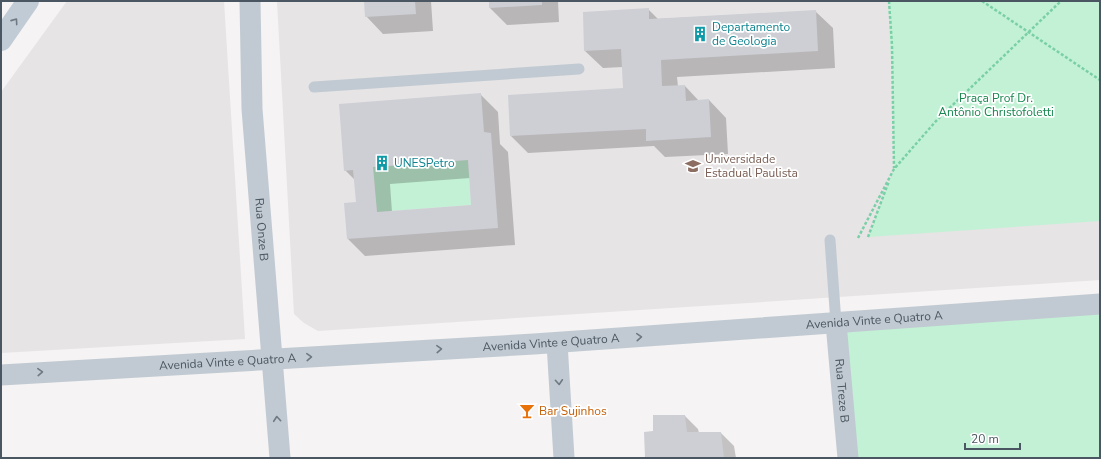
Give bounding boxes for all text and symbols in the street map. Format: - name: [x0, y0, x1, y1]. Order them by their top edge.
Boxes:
- one-way arrow: [10, 18, 17, 25]
- place label: Departamento de Geologia: [712, 19, 790, 49]
- building icon: Departamento de Geologia: [691, 25, 709, 43]
- park label: Praça Prof Dr. Antônio Christofoletti: [938, 90, 1054, 120]
- place label: Universidade Estadual Paulista: [705, 151, 798, 181]
- building icon: UNESPetro: [373, 154, 391, 172]
- place label: UNESPetro: [394, 155, 455, 171]
- school or university icon: Universidade Estadual Paulista: [684, 157, 702, 175]
- street label: Rua Onze B: [251, 197, 272, 262]
- street label: Avenida Vinte e Quatro A: [805, 307, 944, 333]
- street label: Avenida Vinte e Quatro A: [482, 330, 620, 355]
- one-way arrow: [636, 332, 642, 341]
- one-way arrow: [436, 345, 442, 354]
- street label: Avenida Vinte e Quatro A: [159, 350, 297, 374]
- one-way arrow: [306, 352, 312, 361]
- street label: Rua Treze B: [831, 358, 853, 423]
- one-way arrow: [37, 368, 43, 377]
- one-way arrow: [555, 379, 563, 385]
- bar icon: Bar Sujinhos: [518, 402, 536, 420]
- place label: Bar Sujinhos: [539, 403, 607, 419]
- one-way arrow: [272, 416, 281, 422]
- scale bar: [965, 425, 1020, 451]
- text: 20 m: [971, 431, 999, 447]

